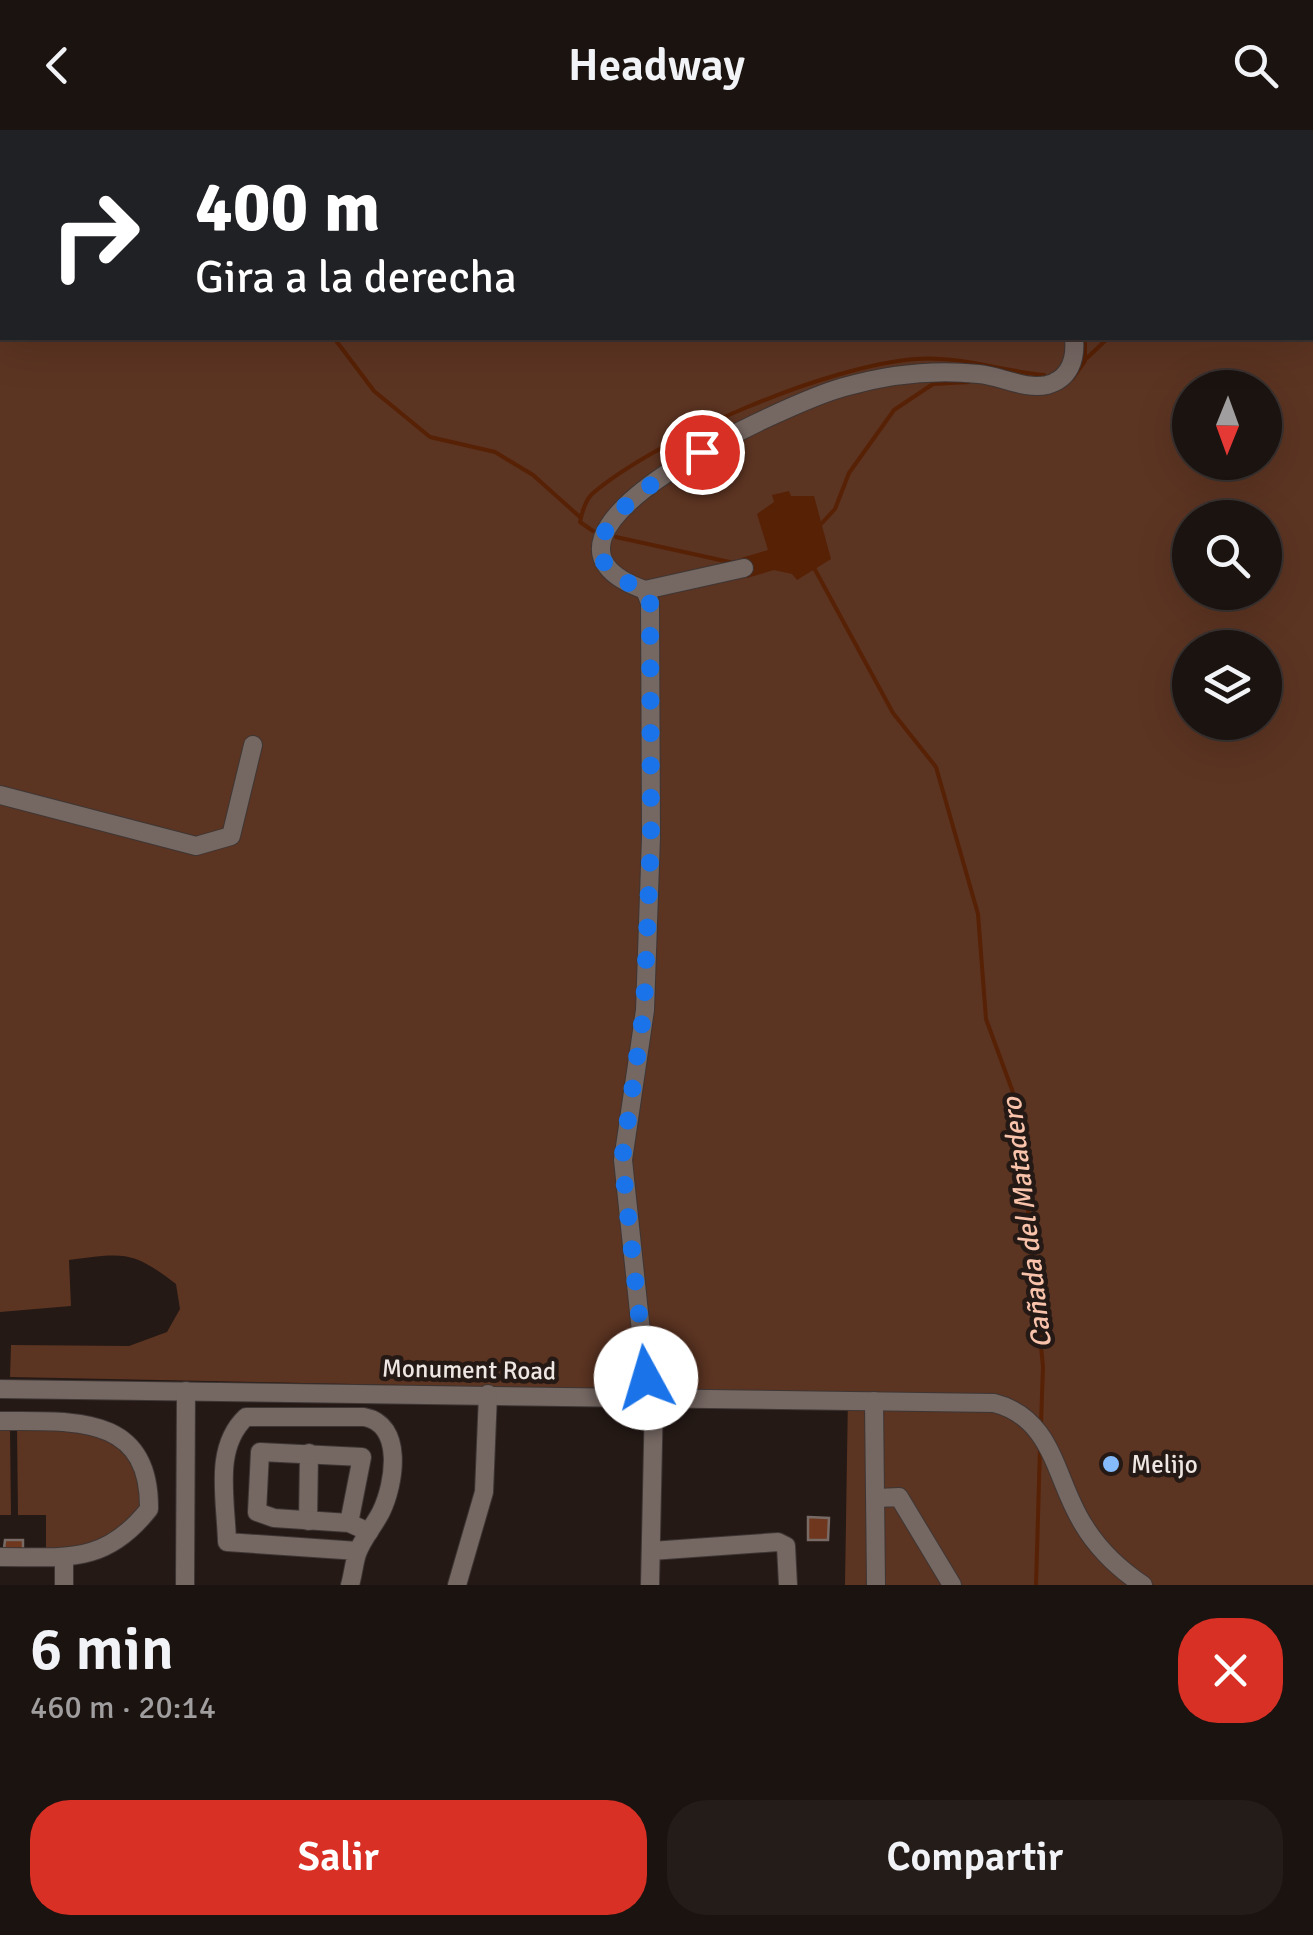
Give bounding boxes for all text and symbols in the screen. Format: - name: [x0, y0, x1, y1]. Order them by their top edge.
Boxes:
- icon: back: [30, 38, 85, 93]
- text: Headway: [568, 38, 745, 93]
- icon: search: [1228, 38, 1283, 93]
- text: 400 m: [195, 164, 380, 250]
- icon: right: [30, 170, 160, 300]
- text: Gira a la derecha: [195, 250, 517, 305]
- north arrow: [1172, 370, 1282, 480]
- map controls: [1172, 370, 1282, 740]
- pin: [660, 410, 745, 495]
- icon: arrive: [675, 425, 730, 480]
- button: search: [1172, 500, 1282, 610]
- button: layers: [1172, 630, 1282, 740]
- water label: Cañada del Matadero: [995, 1094, 1059, 1350]
- position arrow: [594, 1326, 698, 1430]
- street label: Monument Road: [382, 1352, 556, 1387]
- place label: Melijo: [1131, 1449, 1198, 1480]
- marker: Melijo: [1100, 1453, 1122, 1475]
- text: 6 min: [30, 1613, 174, 1687]
- button: close: [1178, 1618, 1283, 1723]
- text: 460 m · 20:14: [30, 1688, 216, 1727]
- button: Salir: [30, 1800, 647, 1915]
- button: Compartir: [667, 1800, 1283, 1915]

